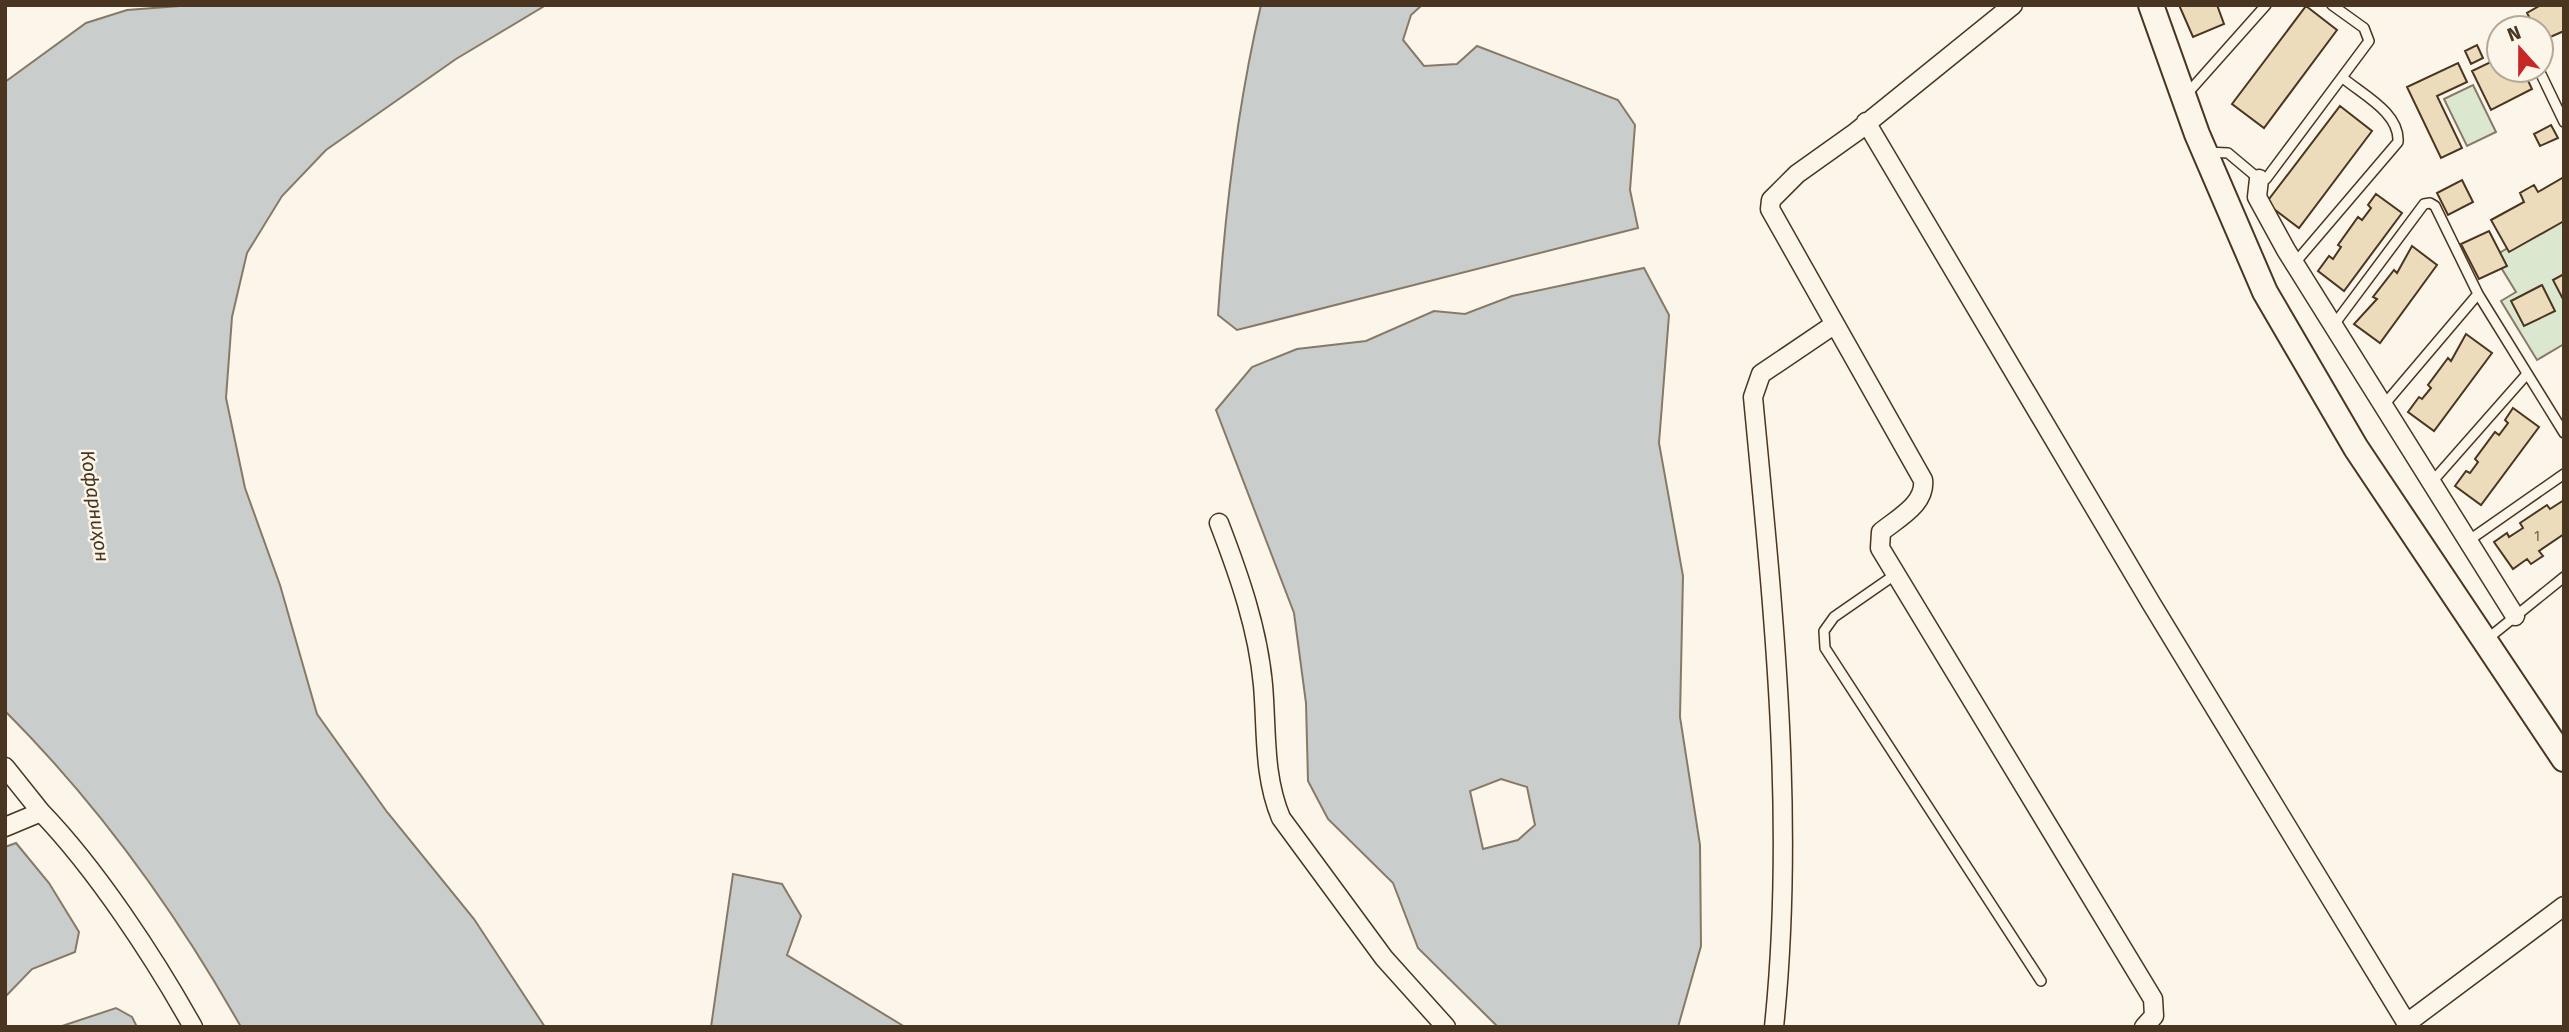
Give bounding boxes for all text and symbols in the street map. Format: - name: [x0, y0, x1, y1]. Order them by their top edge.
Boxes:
- north arrow: [2485, 14, 2555, 84]
- text: N: [2504, 21, 2524, 47]
- water label: Кофарниҳон: [76, 449, 114, 563]
- house number: 1: [2534, 528, 2540, 545]

